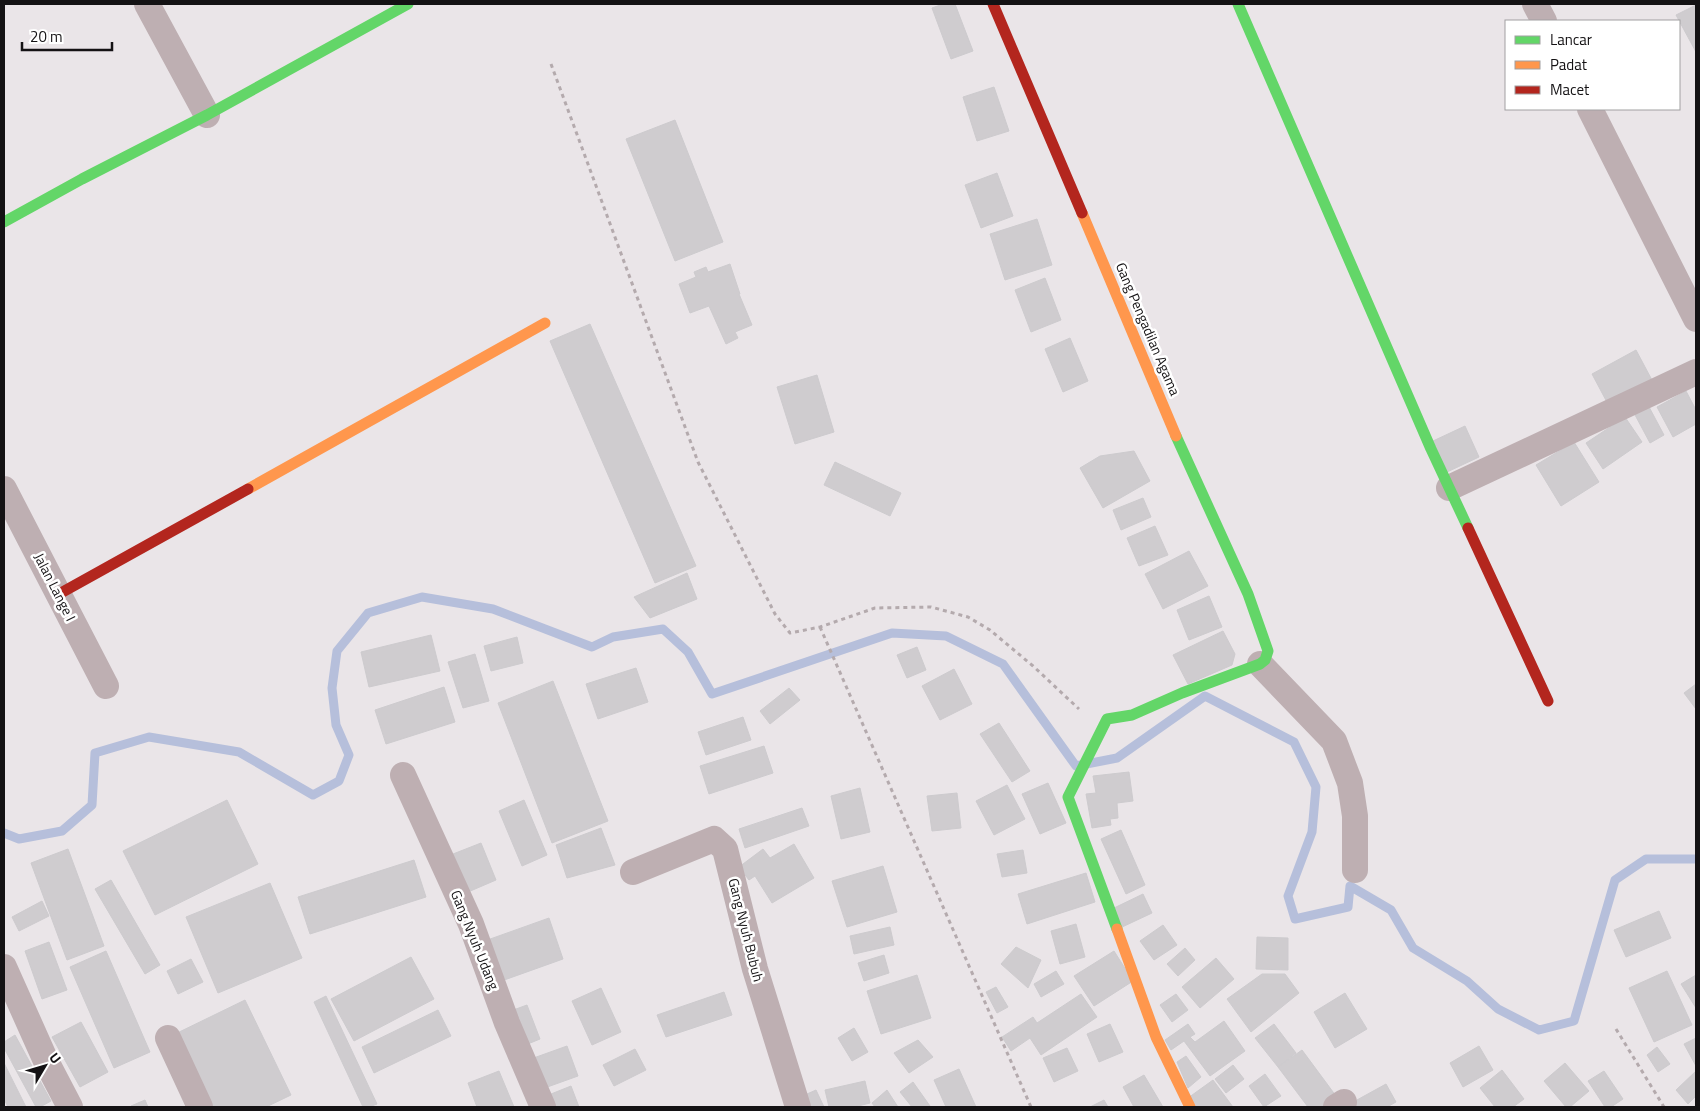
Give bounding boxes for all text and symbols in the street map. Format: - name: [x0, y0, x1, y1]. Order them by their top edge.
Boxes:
- scale bar: [22, 20, 112, 52]
- legend: [1505, 20, 1680, 110]
- text: 20 m: [30, 25, 63, 48]
- text: Lancar: [1550, 28, 1592, 51]
- text: Padat: [1550, 53, 1588, 76]
- text: Macet: [1550, 78, 1590, 101]
- street label: Gang Pengadilan Agama: [1111, 259, 1186, 399]
- street label: Jalan Lange I: [29, 549, 82, 624]
- street label: Gang Nyuh Bubuh: [723, 876, 770, 984]
- street label: Gang Nyuh Udang: [446, 887, 505, 993]
- north arrow: [20, 1041, 70, 1091]
- text: U: [45, 1048, 67, 1068]

